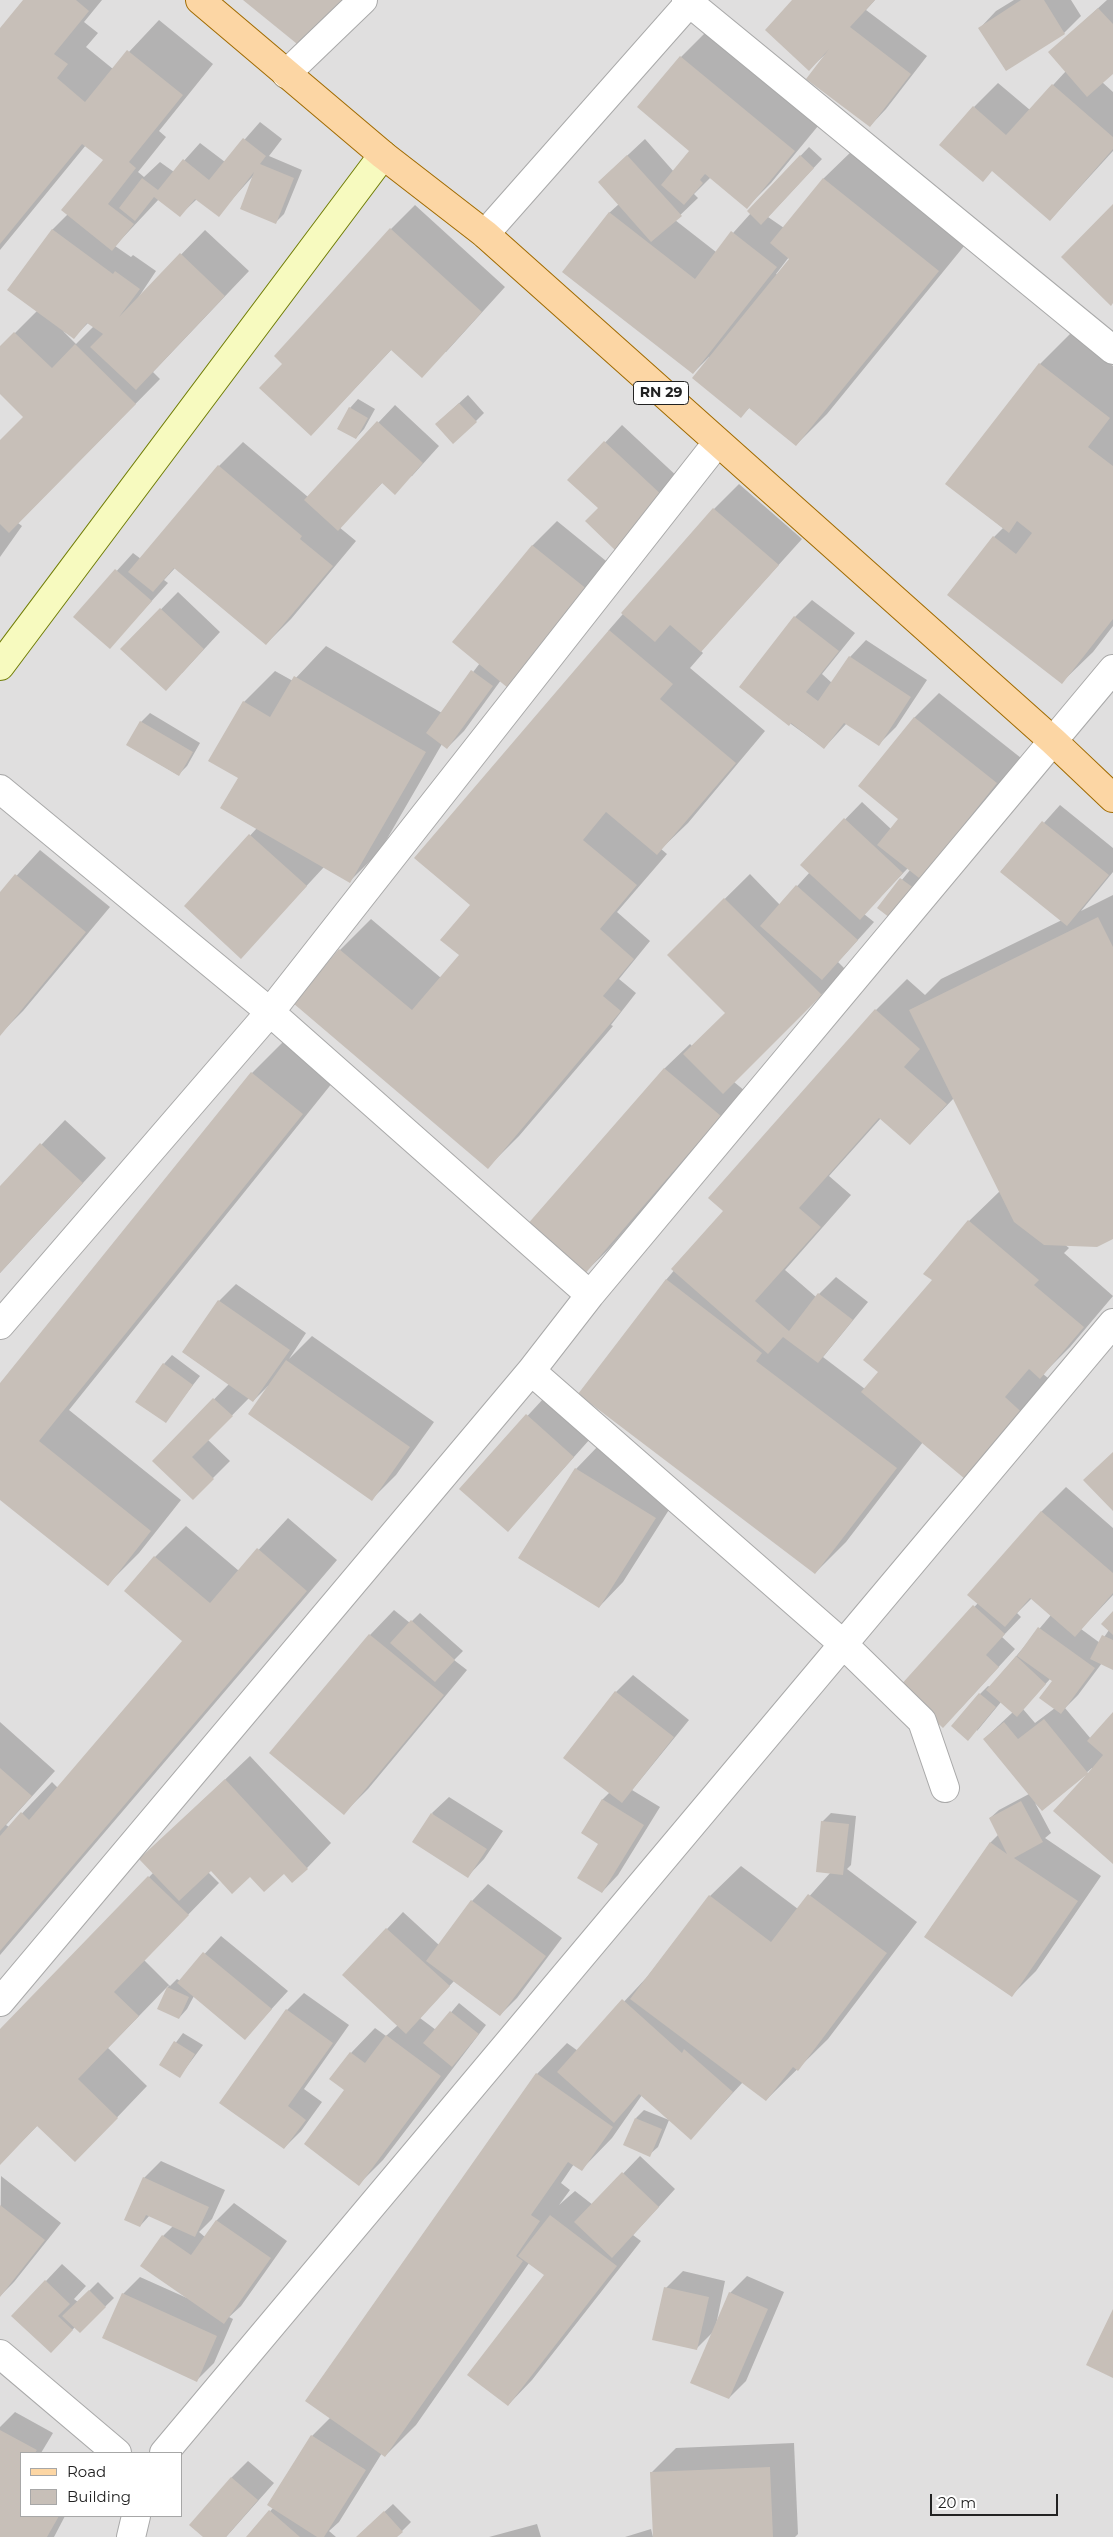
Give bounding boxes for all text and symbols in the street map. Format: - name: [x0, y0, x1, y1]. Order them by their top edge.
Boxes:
- road number: RN 29: [634, 382, 688, 404]
- legend: [20, 2452, 182, 2517]
- text: Road: [67, 2462, 106, 2481]
- scale bar: [933, 2484, 1060, 2516]
- text: Building: [67, 2487, 131, 2506]
- text: 20 m: [938, 2493, 976, 2512]

